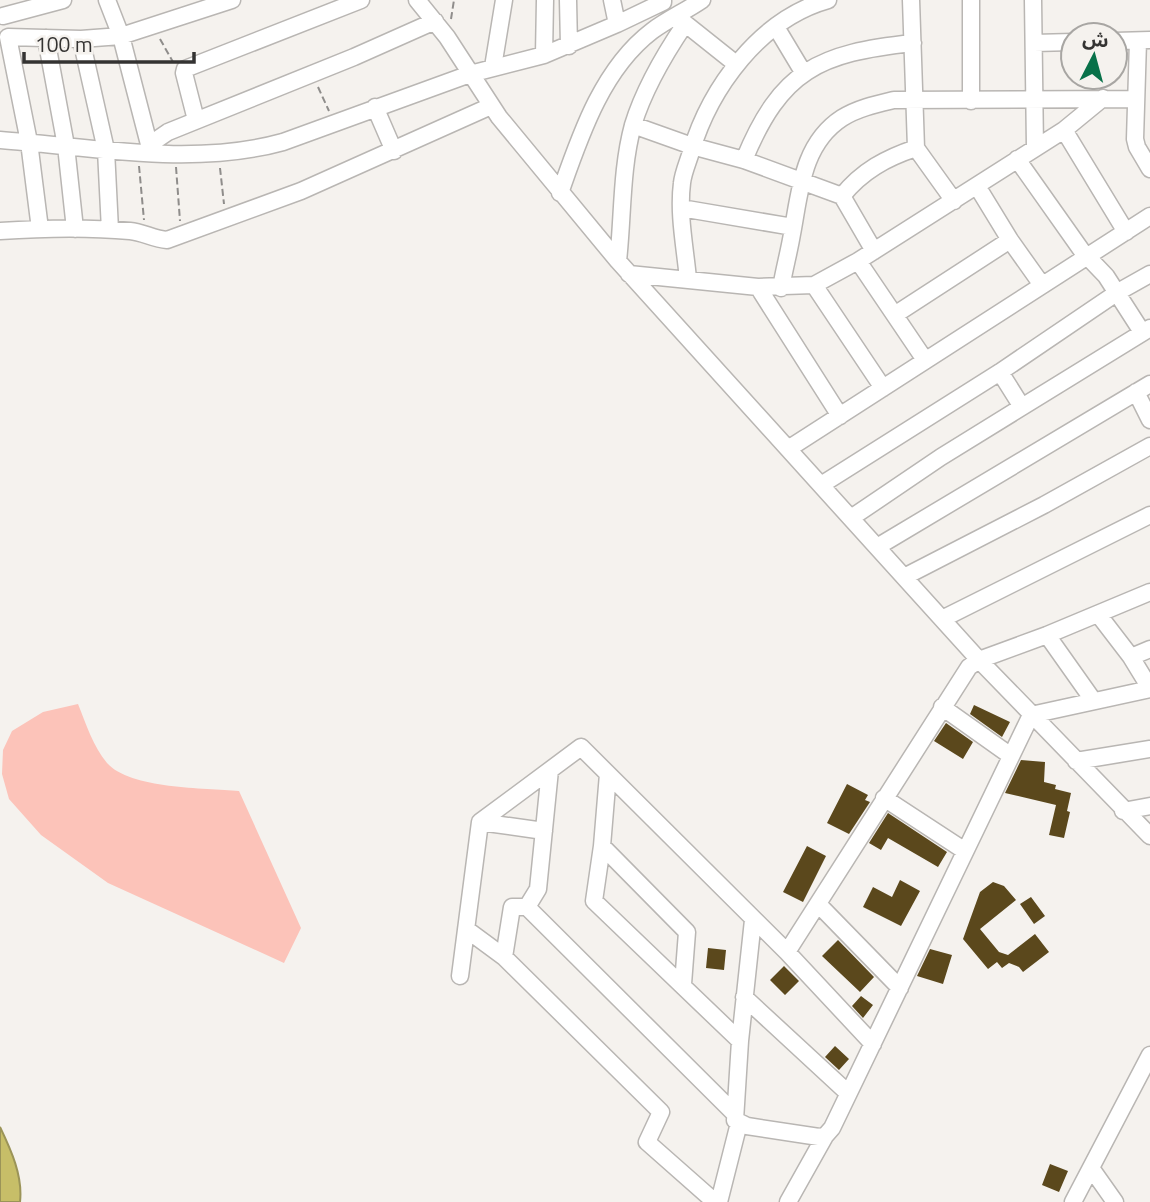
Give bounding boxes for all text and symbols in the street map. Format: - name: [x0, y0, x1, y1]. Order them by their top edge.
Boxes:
- scale bar: [24, 21, 194, 65]
- north arrow: [1059, 21, 1129, 91]
- text: ش: [1081, 23, 1110, 54]
- text: 100 m: [35, 28, 92, 60]

